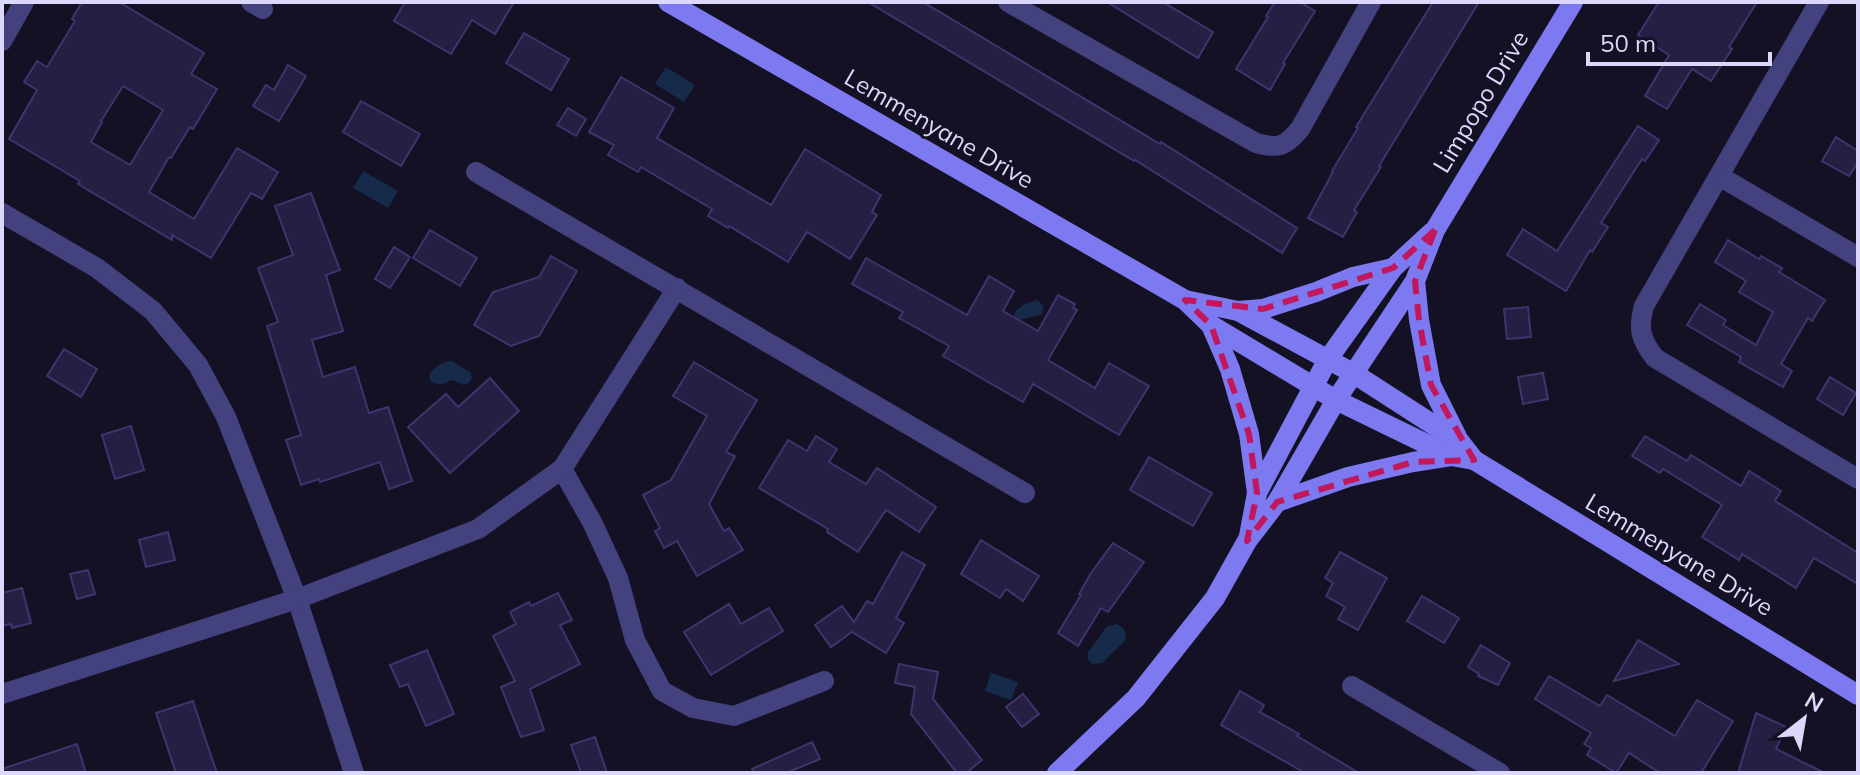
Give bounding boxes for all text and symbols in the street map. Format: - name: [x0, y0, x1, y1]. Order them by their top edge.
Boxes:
- scale bar: [1588, 16, 1770, 66]
- street label: Limpopo Drive: [1426, 25, 1534, 178]
- text: 50 m: [1600, 28, 1656, 58]
- street label: Lemmenyane Drive: [840, 62, 1039, 194]
- street label: Lemmenyane Drive: [1580, 486, 1779, 622]
- north arrow: [1764, 679, 1844, 759]
- text: N: [1800, 686, 1829, 718]

